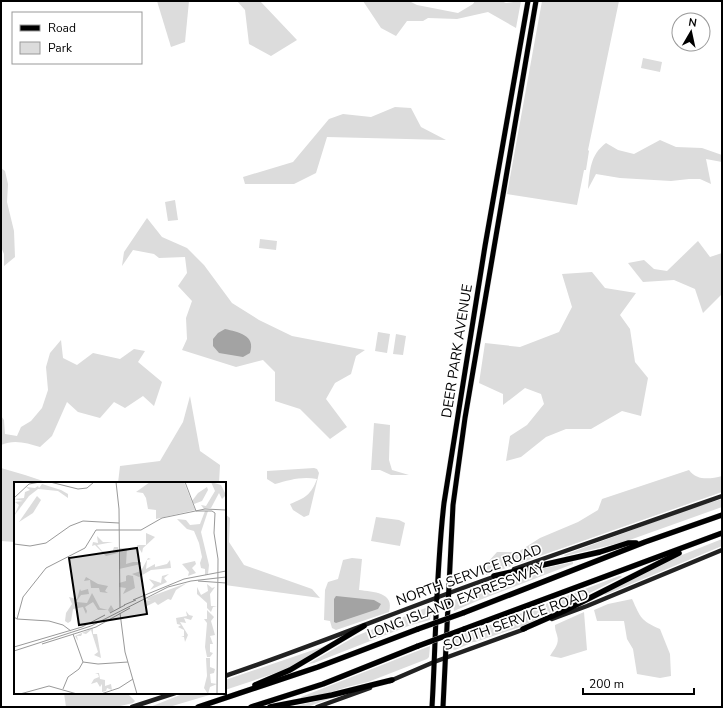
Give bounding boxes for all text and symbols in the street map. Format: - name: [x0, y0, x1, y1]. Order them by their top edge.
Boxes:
- legend: [12, 12, 142, 64]
- north arrow: [671, 12, 711, 52]
- text: N: [687, 15, 698, 31]
- text: Road: [48, 20, 76, 36]
- text: Park: [48, 40, 73, 56]
- street label: DEER PARK AVENUE: [437, 283, 477, 419]
- inset map: [14, 482, 226, 694]
- street label: NORTH SERVICE ROAD: [394, 540, 544, 610]
- street label: LONG ISLAND EXPRESSWAY: [364, 558, 548, 644]
- street label: SOUTH SERVICE ROAD: [441, 585, 591, 655]
- scale bar: [583, 670, 694, 696]
- text: 200 m: [589, 676, 624, 692]

